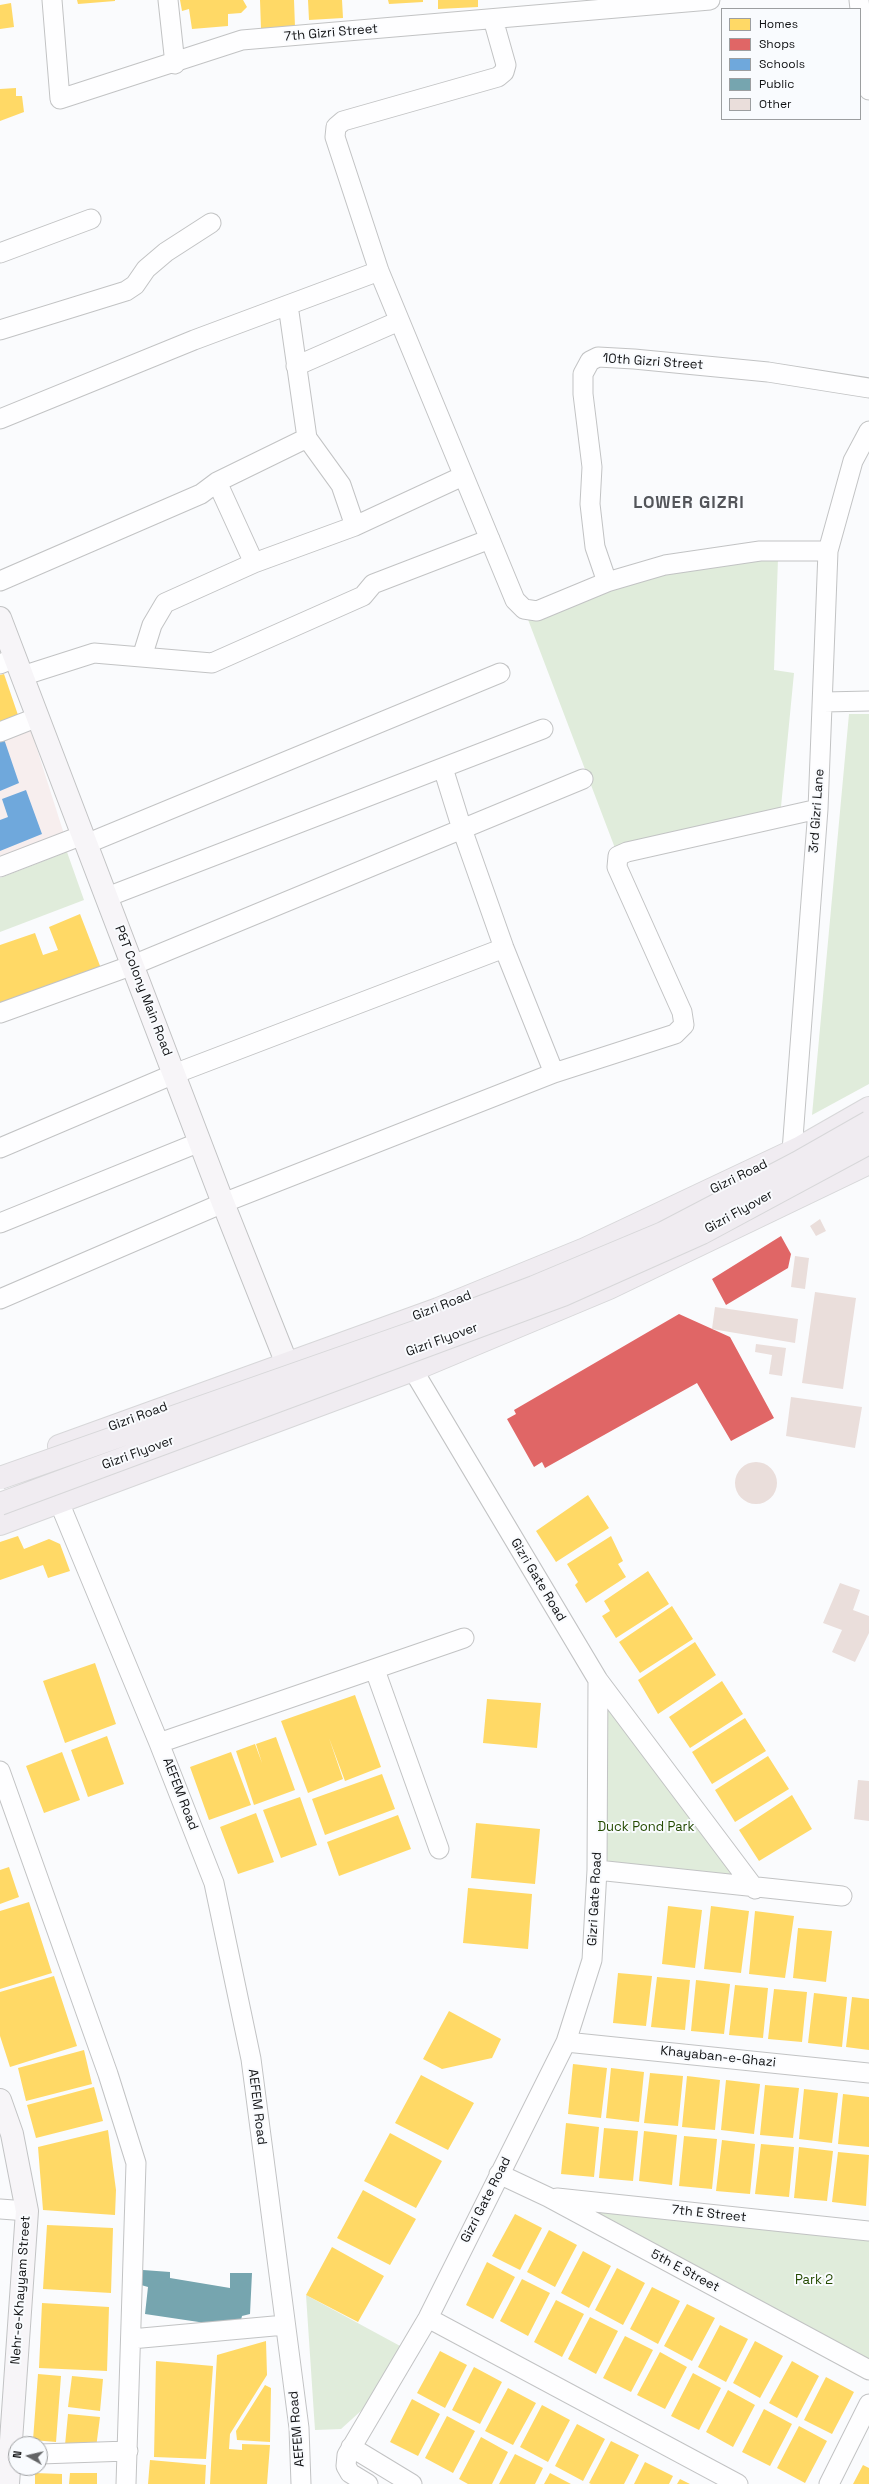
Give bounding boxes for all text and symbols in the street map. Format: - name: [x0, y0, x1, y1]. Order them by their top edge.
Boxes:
- legend: [721, 8, 861, 120]
- text: Homes: [759, 16, 798, 32]
- street label: 7th Gizri Street: [283, 21, 379, 45]
- text: Shops: [759, 36, 795, 52]
- text: Schools: [759, 56, 805, 72]
- text: Public: [759, 76, 794, 92]
- text: Other: [759, 96, 792, 112]
- street label: 10th Gizri Street: [602, 351, 704, 373]
- district label: LOWER GIZRI: [633, 493, 745, 513]
- street label: 3rd Gizri Lane: [806, 768, 828, 854]
- street label: P&T Colony Main Road: [111, 924, 175, 1058]
- street label: Gizri Road: [708, 1156, 770, 1198]
- street label: Gizri Flyover: [702, 1187, 776, 1237]
- street label: Gizri Road: [410, 1288, 474, 1324]
- street label: Gizri Flyover: [404, 1320, 480, 1360]
- street label: Gizri Road: [106, 1399, 170, 1435]
- street label: Gizri Flyover: [100, 1433, 176, 1473]
- street label: Gizri Gate Road: [507, 1536, 569, 1624]
- street label: AEFEM Road: [159, 1756, 201, 1832]
- park label: Duck Pond Park: [597, 1819, 695, 1835]
- street label: Gizri Gate Road: [585, 1852, 605, 1946]
- street label: Khayaban-e-Ghazi: [660, 2043, 776, 2071]
- street label: AEFEM Road: [245, 2068, 269, 2146]
- street label: Gizri Gate Road: [458, 2154, 514, 2246]
- street label: 7th E Street: [671, 2202, 747, 2226]
- street label: Nehr-e-Khayyam Street: [8, 2215, 34, 2365]
- street label: 5th E Street: [648, 2246, 722, 2296]
- park label: Park 2: [795, 2272, 833, 2288]
- street label: AEFEM Road: [286, 2390, 308, 2468]
- north arrow: [8, 2436, 48, 2476]
- text: N: [10, 2450, 25, 2459]

